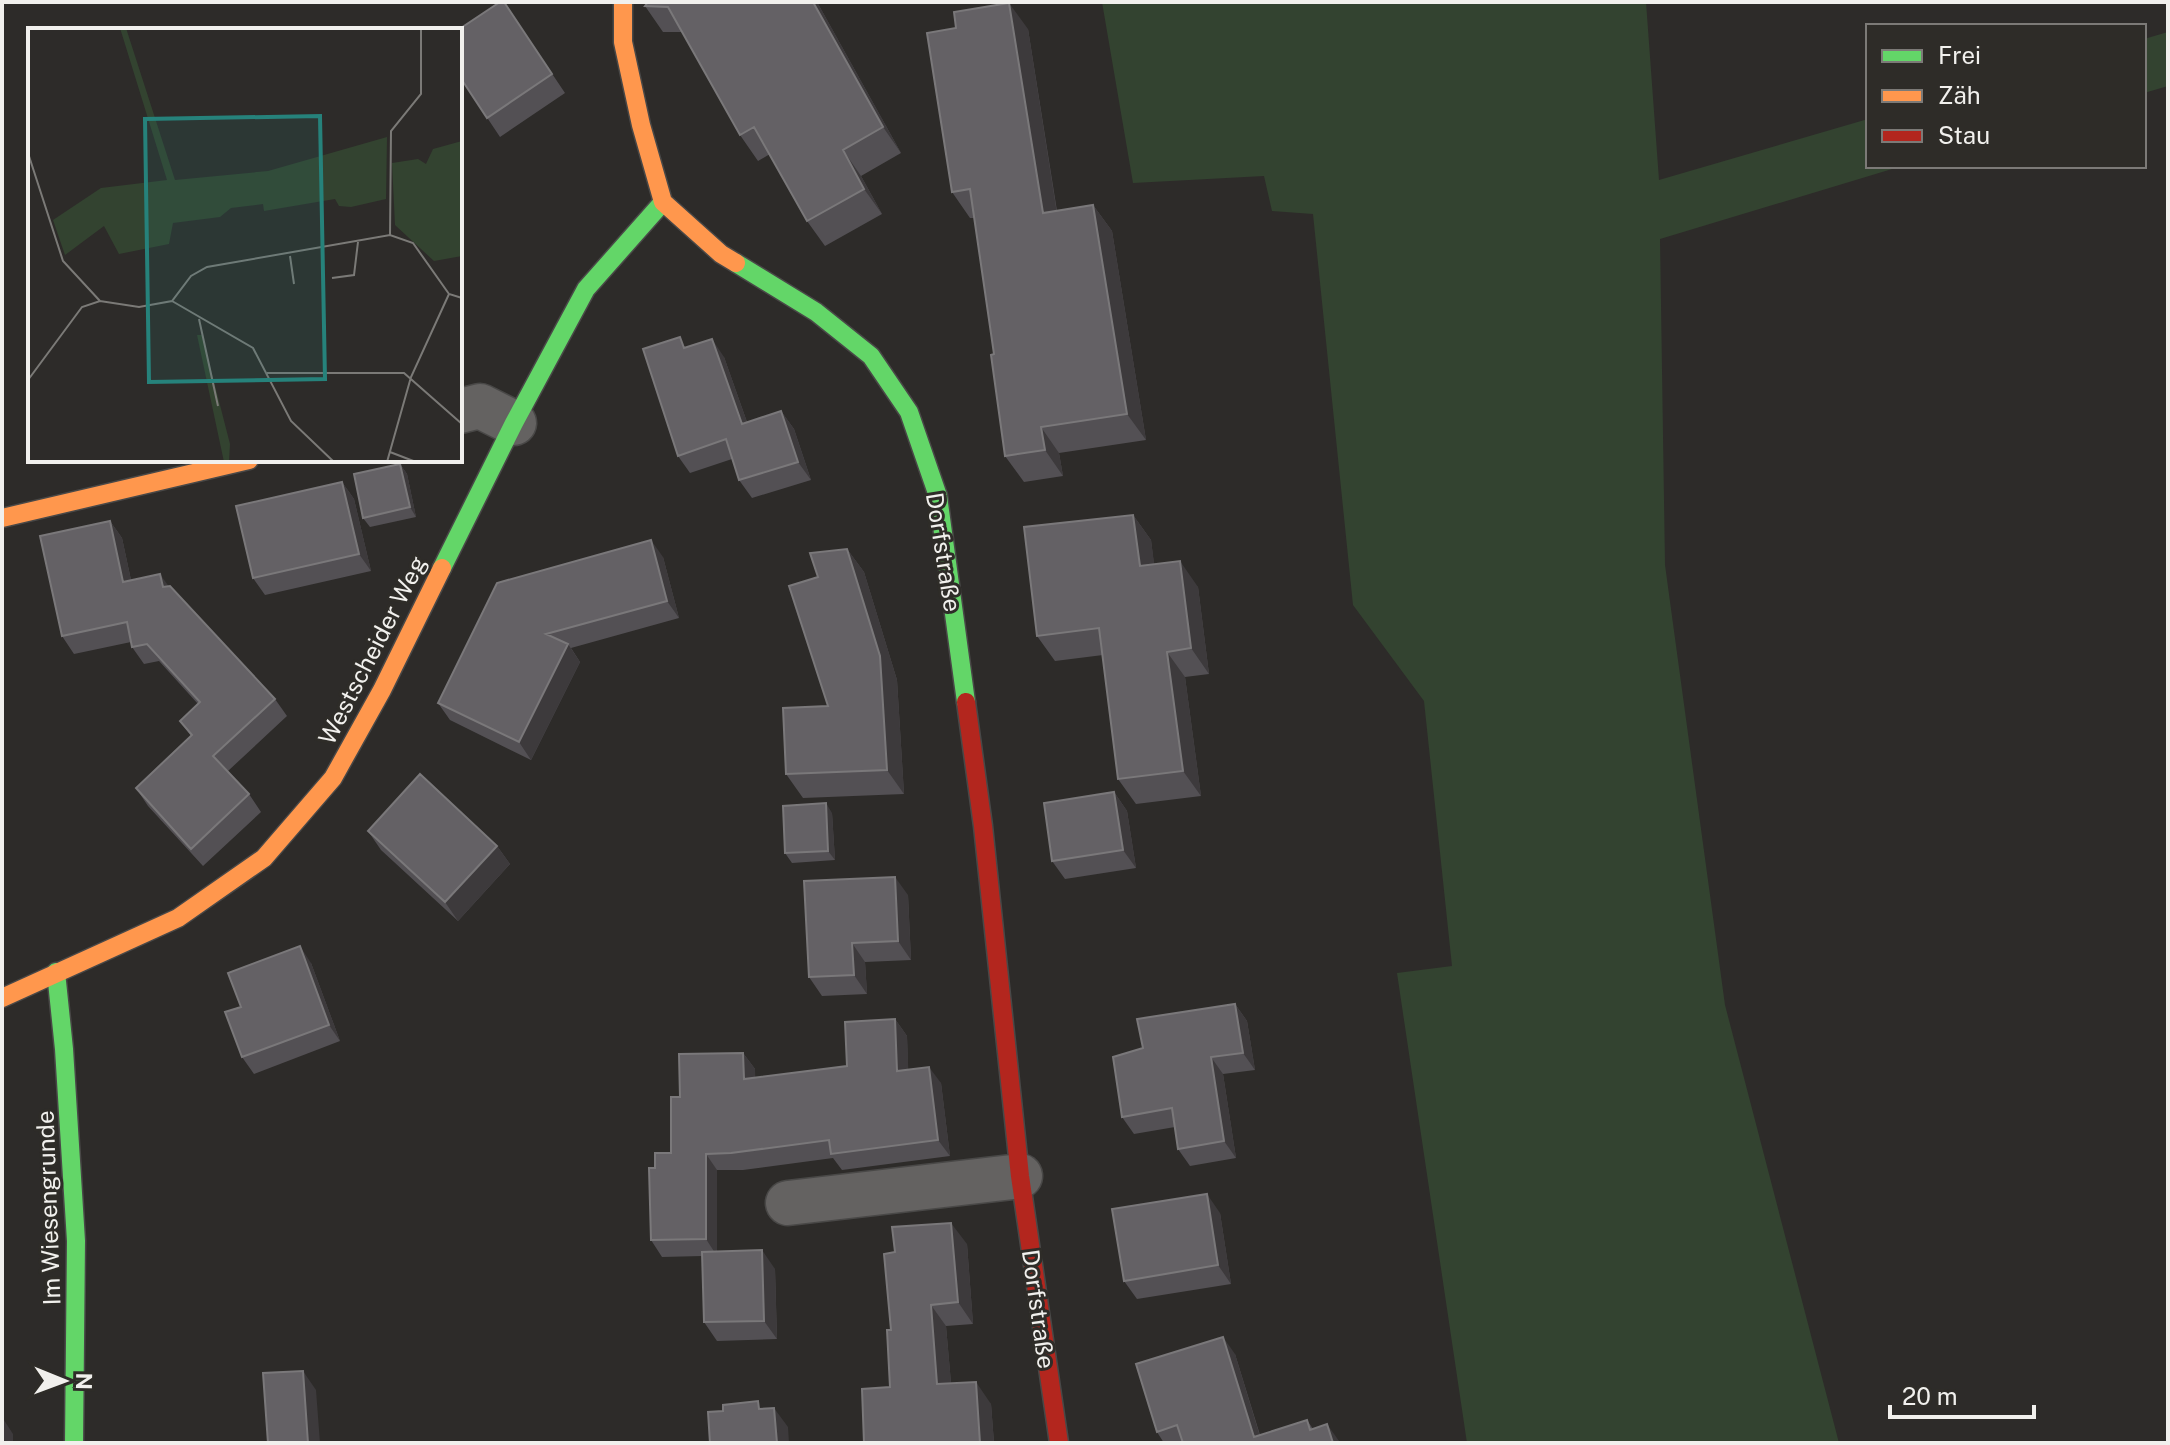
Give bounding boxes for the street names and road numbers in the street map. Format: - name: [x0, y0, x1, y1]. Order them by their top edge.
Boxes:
- street label: Dorfstraße: [921, 490, 967, 614]
- street label: Westscheider Weg: [312, 551, 432, 749]
- street label: Im Wiesengrunde: [31, 1110, 65, 1306]
- street label: Dorfstraße: [1017, 1247, 1061, 1371]

